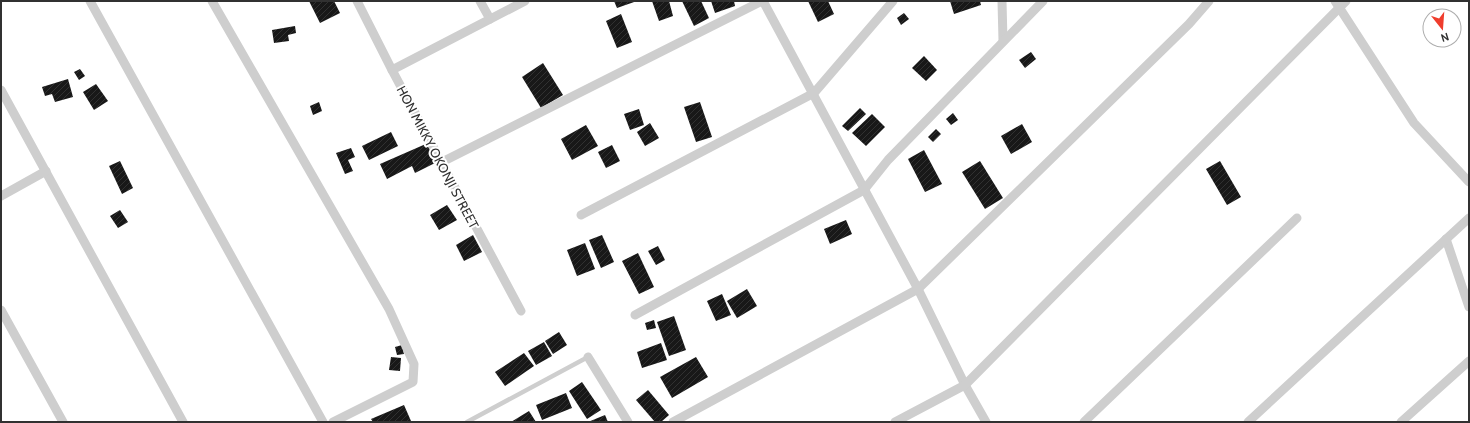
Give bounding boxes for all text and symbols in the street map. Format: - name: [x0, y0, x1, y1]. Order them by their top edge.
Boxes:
- north arrow: [1422, 8, 1462, 48]
- text: N: [1439, 30, 1451, 45]
- street label: HON MIKKY OKONJI STREET: [393, 83, 483, 231]

